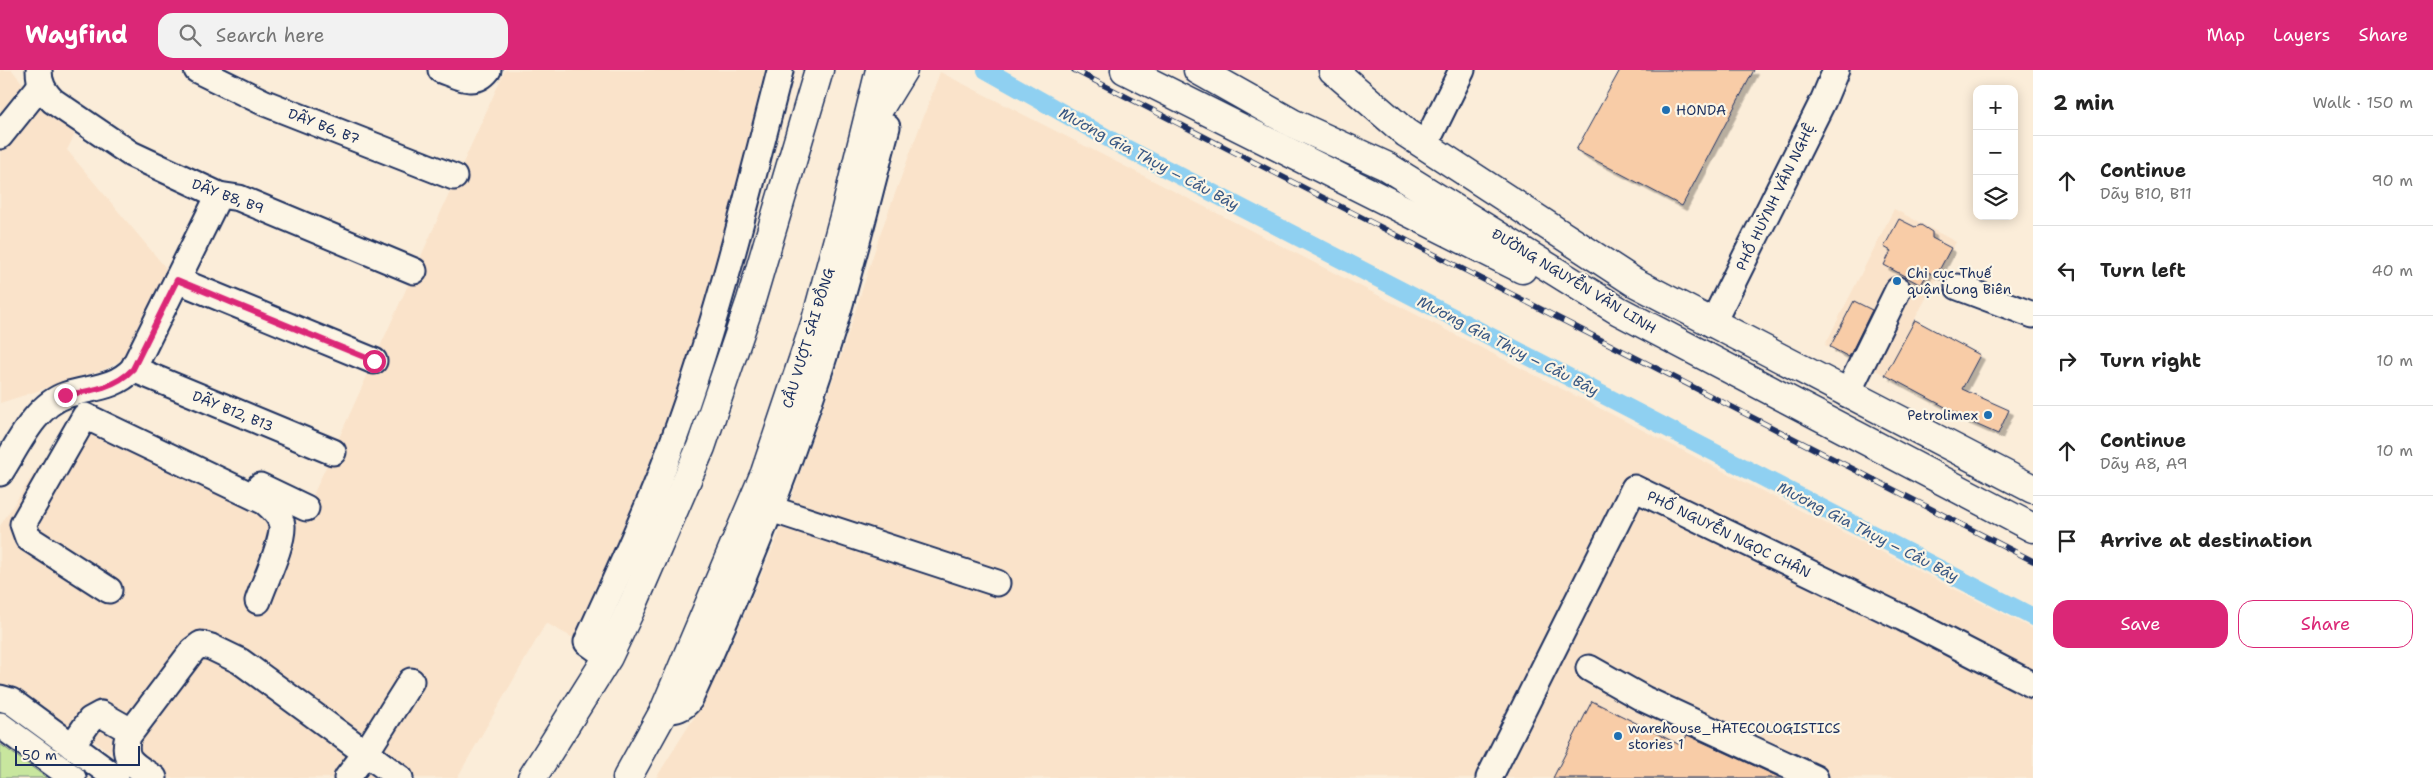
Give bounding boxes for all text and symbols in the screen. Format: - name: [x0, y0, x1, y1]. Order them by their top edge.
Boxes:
- search box: [158, 13, 508, 58]
- text: Wayfind: [25, 19, 128, 51]
- icon: search: [176, 21, 204, 49]
- text: Search here: [216, 23, 324, 48]
- text: Map: [2207, 23, 2245, 47]
- text: Layers: [2273, 23, 2330, 47]
- text: Share: [2358, 23, 2408, 47]
- map controls: [1973, 85, 2018, 220]
- button: +: [1973, 85, 2018, 130]
- text: 2 min: [2053, 89, 2114, 117]
- text: Walk · 150 m: [2312, 92, 2413, 113]
- place label: HONDA: [1676, 101, 1726, 119]
- street label: DÃY B6, B7: [286, 103, 363, 148]
- water label: Mương Gia Thụy – Cầu Bây: [1056, 103, 1242, 215]
- marker: HONDA: [1660, 104, 1672, 116]
- street label: PHỐ HUỲNH VĂN NGHỆ: [1730, 120, 1819, 273]
- button: −: [1973, 130, 2018, 175]
- text: Continue: [2100, 158, 2186, 183]
- icon: ahead: [2053, 167, 2081, 195]
- text: 90 m: [2372, 170, 2413, 191]
- street label: DÃY B8, B9: [189, 174, 267, 217]
- button: layers: [1973, 175, 2018, 220]
- text: Dãy B10, B11: [2100, 183, 2192, 204]
- street label: ĐƯỜNG NGUYỄN VĂN LINH: [1488, 223, 1661, 337]
- icon: left: [2053, 257, 2081, 285]
- text: Turn left: [2100, 258, 2186, 283]
- text: 40 m: [2371, 260, 2413, 281]
- place label: Chi cục Thuế quận Long Biên: [1907, 264, 2012, 298]
- street label: CẦU VƯỢT SÀI ĐỒNG: [777, 265, 838, 411]
- marker: Chi cục Thuế quận Long Biên: [1891, 275, 1903, 287]
- water label: Mương Gia Thụy – Cầu Bây: [1414, 291, 1602, 401]
- icon: right: [2053, 347, 2081, 375]
- text: Turn right: [2100, 348, 2201, 373]
- route start: [363, 350, 386, 373]
- text: 10 m: [2376, 350, 2413, 371]
- route end: [54, 384, 77, 407]
- street label: DÃY B12, B13: [190, 386, 277, 435]
- place label: Petrolimex: [1907, 406, 1978, 424]
- marker: Petrolimex: [1982, 409, 1994, 421]
- text: Continue: [2100, 428, 2186, 453]
- icon: ahead: [2053, 437, 2081, 465]
- text: 10 m: [2376, 440, 2413, 461]
- text: Dãy A8, A9: [2100, 453, 2188, 474]
- water label: Mương Gia Thụy – Cầu Bây: [1774, 477, 1962, 587]
- street label: PHỐ NGUYỄN NGỌC CHÂN: [1644, 485, 1815, 582]
- icon: arrive: [2053, 527, 2081, 555]
- text: Arrive at destination: [2100, 528, 2312, 553]
- button: Save: [2053, 600, 2228, 648]
- button: Share: [2238, 600, 2413, 648]
- place label: warehouse_HATECOLOGISTICS stories 1: [1628, 719, 1840, 753]
- marker: warehouse_HATECOLOGISTICS stories 1: [1612, 730, 1624, 742]
- scale bar: [15, 743, 140, 766]
- text: 50 m: [22, 746, 57, 764]

